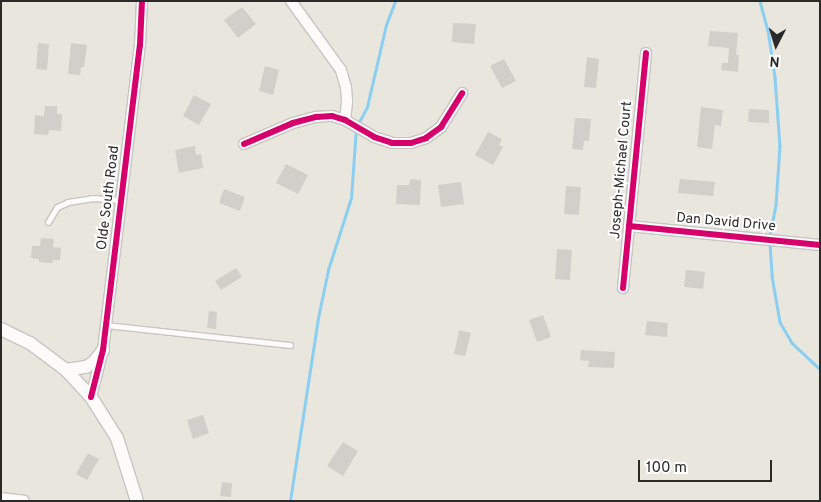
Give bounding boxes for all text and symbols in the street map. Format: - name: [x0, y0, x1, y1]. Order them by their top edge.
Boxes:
- north arrow: [751, 20, 801, 70]
- text: N: [769, 52, 780, 69]
- street label: Joseph-Michael Court: [608, 100, 636, 240]
- street label: Olde South Road: [94, 145, 124, 251]
- street label: Dan David Drive: [676, 210, 776, 236]
- scale bar: [641, 450, 775, 482]
- text: 100 m: [646, 459, 687, 478]

